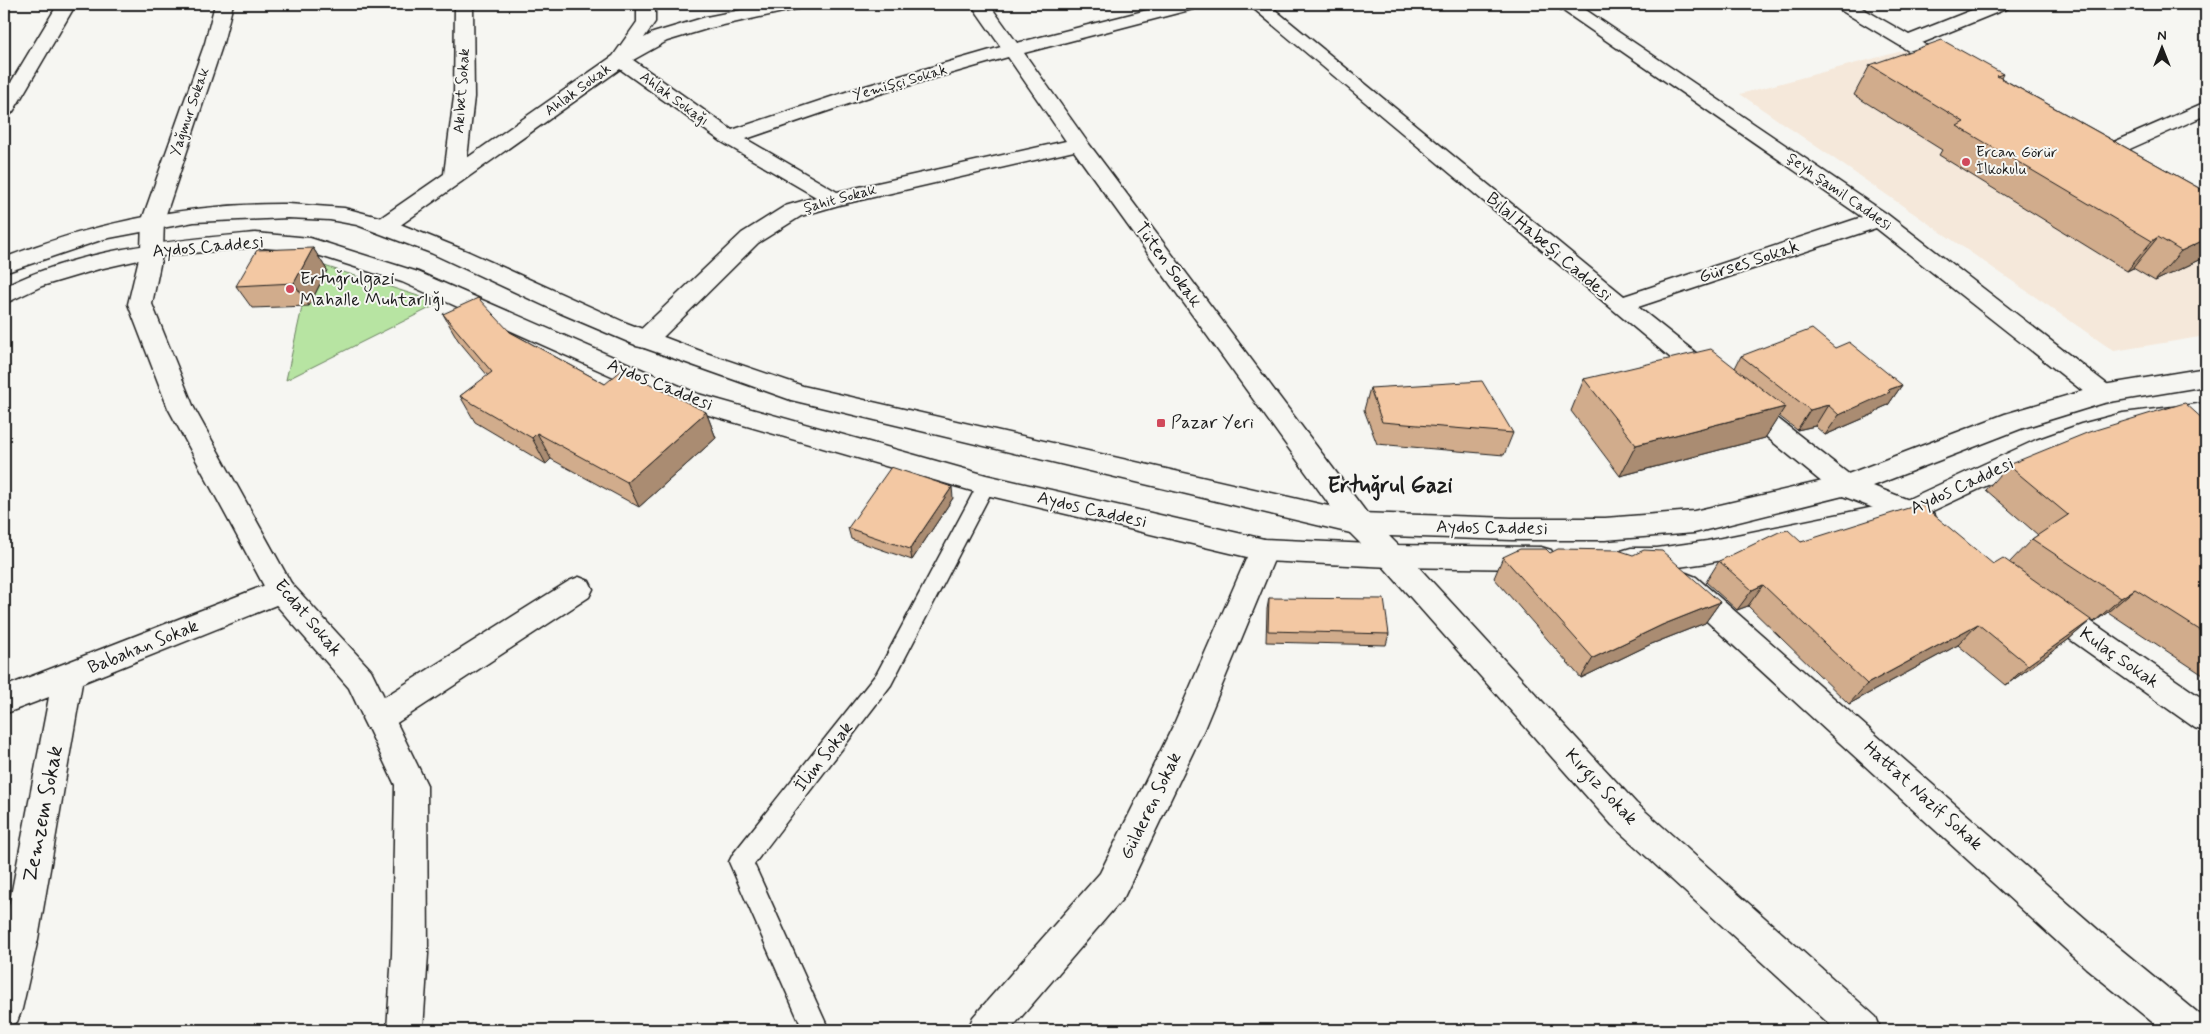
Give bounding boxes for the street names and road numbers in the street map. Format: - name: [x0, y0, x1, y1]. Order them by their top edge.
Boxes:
- street label: Akıbet Sokak: [449, 47, 475, 134]
- street label: Ahlak Sokak: [541, 59, 615, 121]
- street label: Yemişçi Sokak: [851, 60, 949, 106]
- street label: Yağmur Sokak: [165, 64, 215, 159]
- street label: Ahlak Sokağı: [635, 67, 713, 131]
- street label: Şeyh Şamil Caddesi: [1783, 148, 1895, 236]
- street label: Şahit Sokak: [801, 180, 879, 218]
- street label: Bilal Habeşi Caddesi: [1481, 187, 1617, 307]
- street label: Tüten Sokak: [1129, 217, 1207, 313]
- street label: Aydos Caddesi: [151, 230, 265, 264]
- street label: Gürses Sokak: [1696, 234, 1802, 290]
- street label: Aydos Caddesi: [604, 353, 716, 417]
- street label: Aydos Caddesi: [1906, 452, 2018, 520]
- street label: Aydos Caddesi: [1035, 486, 1149, 534]
- street label: Aydos Caddesi: [1436, 515, 1548, 541]
- street label: Ecdat Sokak: [269, 574, 347, 662]
- street label: Babahan Sokak: [84, 614, 202, 680]
- street label: Kulaç Sokak: [2075, 622, 2164, 694]
- street label: İlim Sokak: [789, 717, 859, 797]
- street label: Hattat Nazif Sokak: [1858, 736, 1988, 856]
- street label: Zemzem Sokak: [16, 743, 70, 885]
- street label: Kırgız Sokak: [1558, 744, 1643, 832]
- street label: Gülderen Sokak: [1115, 748, 1187, 864]

